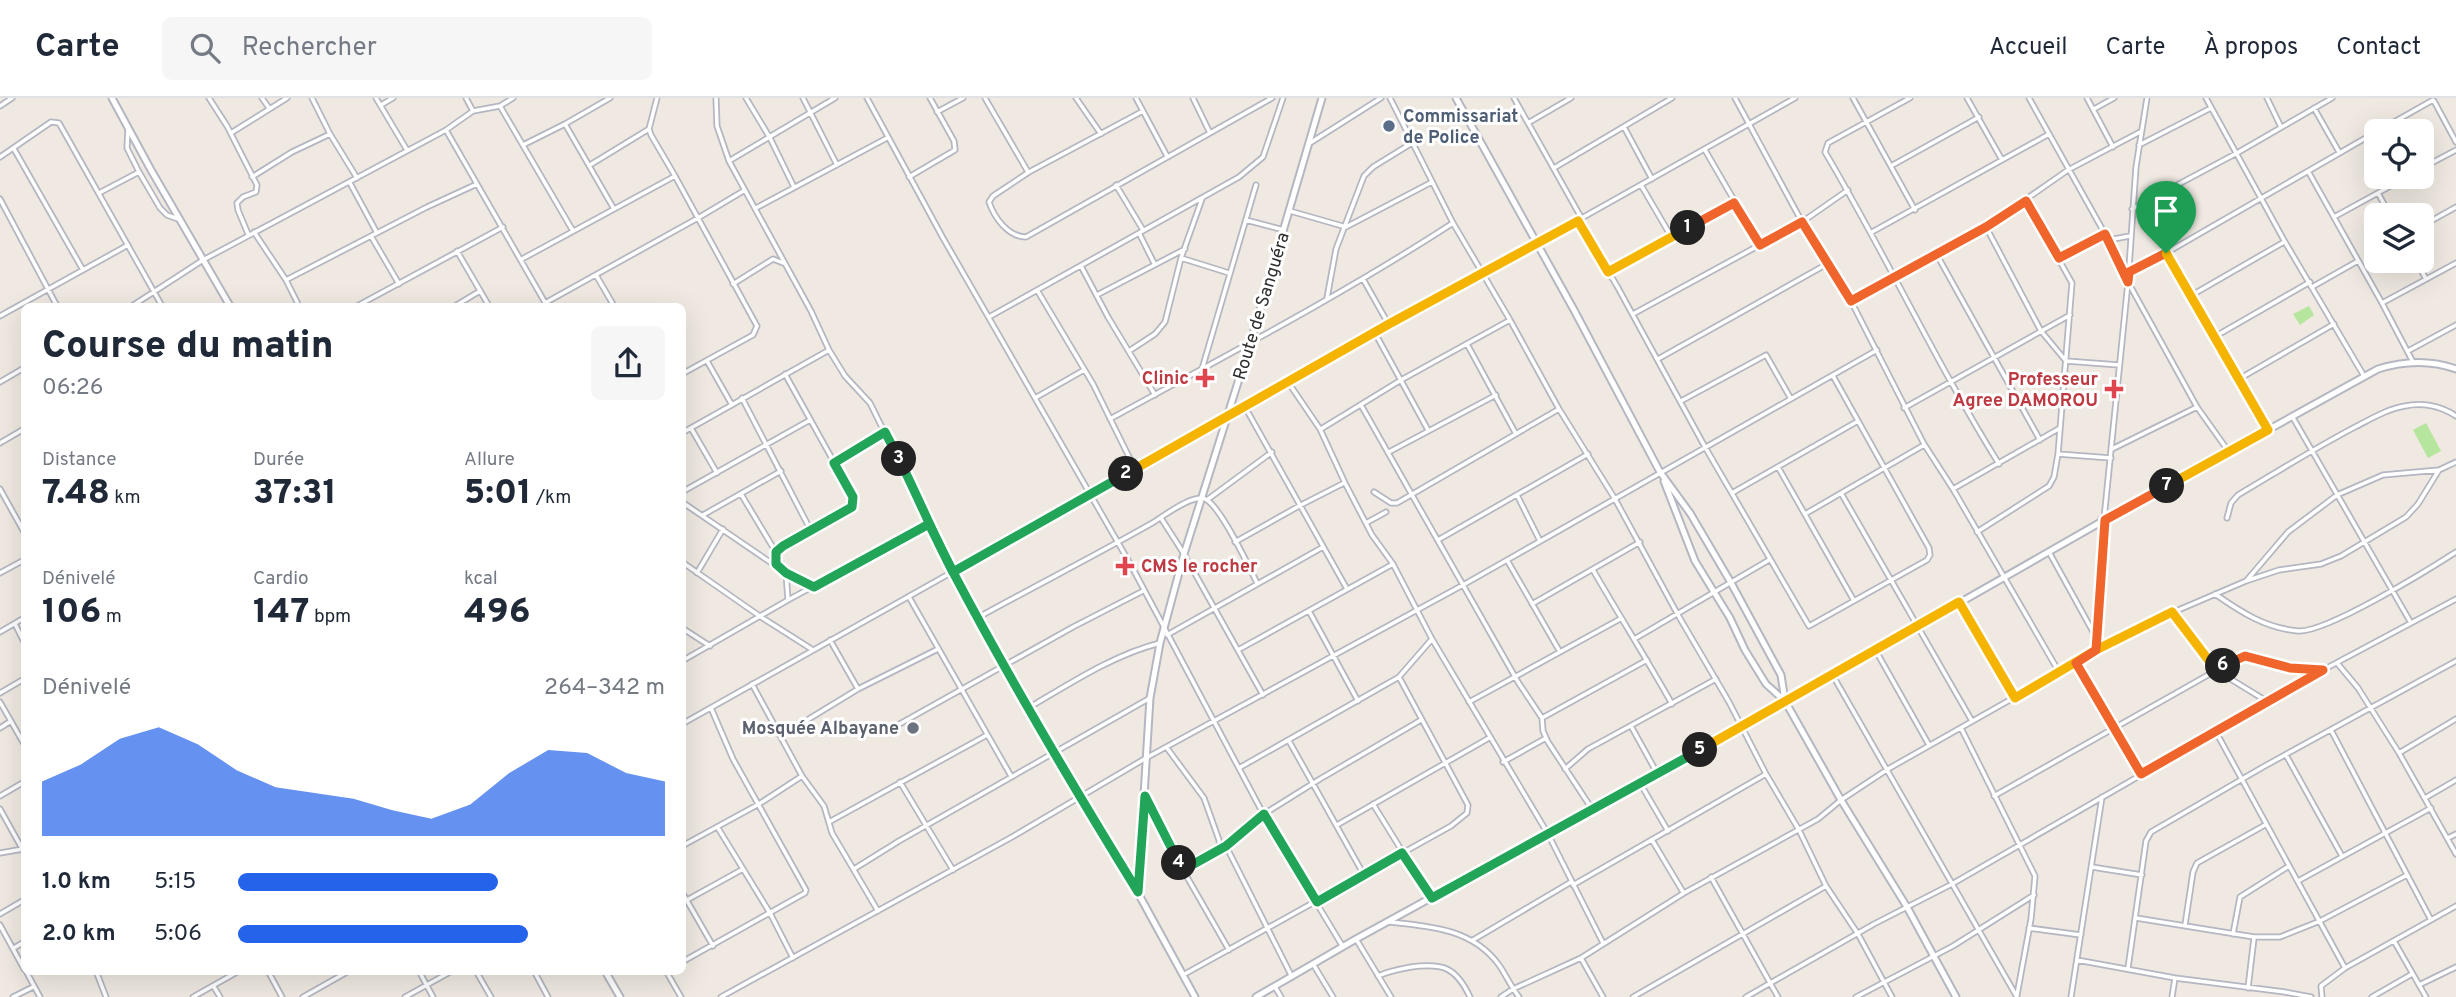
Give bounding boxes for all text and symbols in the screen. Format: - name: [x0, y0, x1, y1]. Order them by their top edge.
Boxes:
- search box: [162, 17, 652, 80]
- text: Carte: [35, 27, 120, 69]
- icon: search: [186, 29, 224, 67]
- text: Rechercher: [242, 32, 377, 65]
- text: Accueil: [1989, 33, 2068, 63]
- text: Carte: [2106, 33, 2165, 63]
- text: À propos: [2203, 33, 2298, 63]
- text: Contact: [2336, 33, 2421, 63]
- place label: Commissariat de Police: [1403, 106, 1518, 150]
- marker: Commissariat de Police: [1381, 118, 1397, 134]
- map controls: [2364, 119, 2434, 273]
- button: locate: [2364, 119, 2434, 189]
- pin: [2136, 181, 2196, 253]
- icon: arrive: [2147, 192, 2185, 230]
- button: layers: [2364, 203, 2434, 273]
- pin: 1: [1670, 211, 1706, 246]
- text: 1: [1684, 215, 1691, 239]
- street label: Route de Sanguéra: [1229, 230, 1296, 383]
- text: Course du matin: [42, 323, 334, 372]
- button: share: [591, 326, 665, 400]
- place label: Clinic: [1142, 368, 1189, 391]
- marker: Clinic: [1195, 368, 1215, 388]
- place label: Professeur Agree DAMOROU: [1953, 369, 2098, 413]
- text: 06:26: [42, 374, 103, 403]
- marker: Professeur Agree DAMOROU: [2104, 379, 2124, 399]
- pin: 3: [881, 442, 916, 476]
- text: 3: [893, 446, 904, 470]
- text: Distance: [42, 448, 117, 472]
- text: Durée: [253, 448, 304, 472]
- text: Allure: [464, 448, 515, 472]
- pin: 2: [1108, 456, 1144, 492]
- text: 2: [1120, 461, 1131, 485]
- pin: 7: [2150, 468, 2184, 504]
- text: 7.48: [42, 472, 110, 516]
- text: 37:31: [253, 472, 337, 516]
- text: 5:01: [464, 472, 532, 516]
- text: 7: [2161, 473, 2172, 497]
- text: km: [110, 486, 141, 510]
- text: /km: [532, 486, 571, 510]
- marker: CMS le rocher: [1115, 556, 1135, 576]
- place label: CMS le rocher: [1141, 556, 1258, 579]
- text: Dénivelé: [42, 567, 116, 591]
- text: Cardio: [253, 567, 309, 591]
- text: kcal: [464, 567, 498, 591]
- text: 106: [42, 591, 101, 635]
- text: 147: [253, 591, 309, 635]
- text: 496: [464, 591, 530, 635]
- text: m: [101, 605, 122, 629]
- text: bpm: [309, 605, 351, 629]
- pin: 6: [2206, 648, 2240, 684]
- text: 6: [2217, 653, 2228, 677]
- text: Dénivelé: [42, 674, 131, 703]
- text: 264–342 m: [544, 674, 665, 703]
- place label: Mosquée Albayane: [742, 718, 899, 741]
- marker: Mosquée Albayane: [905, 720, 921, 736]
- pin: 5: [1682, 732, 1718, 768]
- text: 5: [1694, 737, 1705, 761]
- pin: 4: [1162, 846, 1196, 880]
- text: 4: [1172, 850, 1185, 874]
- text: 1.0 km: [42, 868, 111, 897]
- text: 5:15: [154, 868, 196, 897]
- text: 2.0 km: [42, 920, 116, 949]
- text: 5:06: [154, 920, 202, 949]

